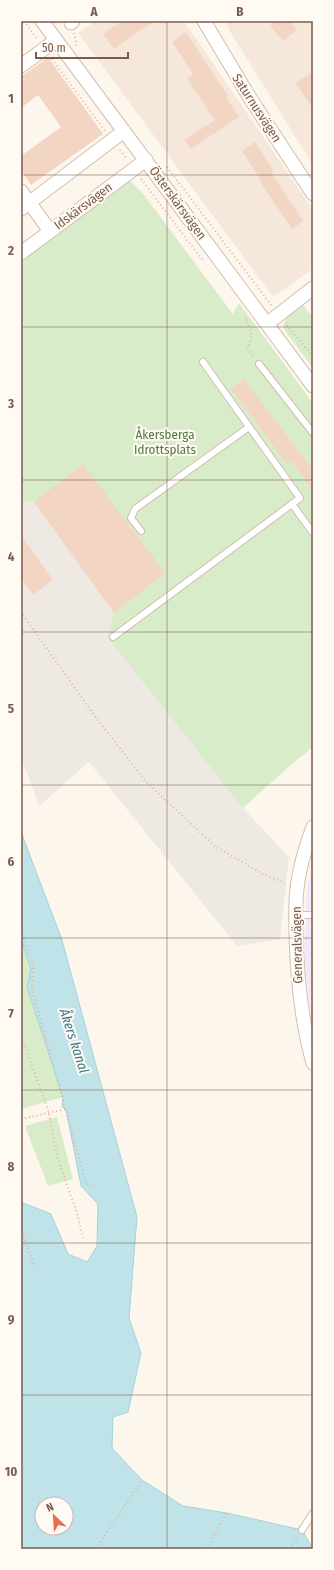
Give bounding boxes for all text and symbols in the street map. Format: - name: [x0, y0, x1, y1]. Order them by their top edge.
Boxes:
- text: A: [89, 4, 98, 19]
- text: B: [236, 4, 244, 19]
- scale bar: [36, 34, 128, 60]
- text: 50 m: [42, 41, 66, 55]
- street label: Saturnusvägen: [229, 71, 285, 145]
- text: 1: [8, 91, 14, 106]
- street label: Österskärsvägen: [146, 163, 210, 243]
- street label: Idskärsvägen: [51, 179, 115, 233]
- text: 2: [7, 243, 14, 258]
- text: 3: [7, 396, 14, 411]
- park label: Åkersberga Idrottsplats: [134, 426, 196, 457]
- text: 4: [8, 549, 15, 564]
- text: 5: [8, 701, 14, 716]
- text: 6: [8, 854, 15, 869]
- street label: Generalsvägen: [289, 906, 305, 984]
- water label: Åkers kanal: [55, 1005, 93, 1076]
- text: 7: [8, 1006, 14, 1021]
- text: 8: [8, 1159, 15, 1174]
- text: 9: [8, 1312, 15, 1327]
- text: 10: [5, 1464, 17, 1479]
- north arrow: [34, 1496, 74, 1536]
- text: N: [44, 1500, 56, 1515]

